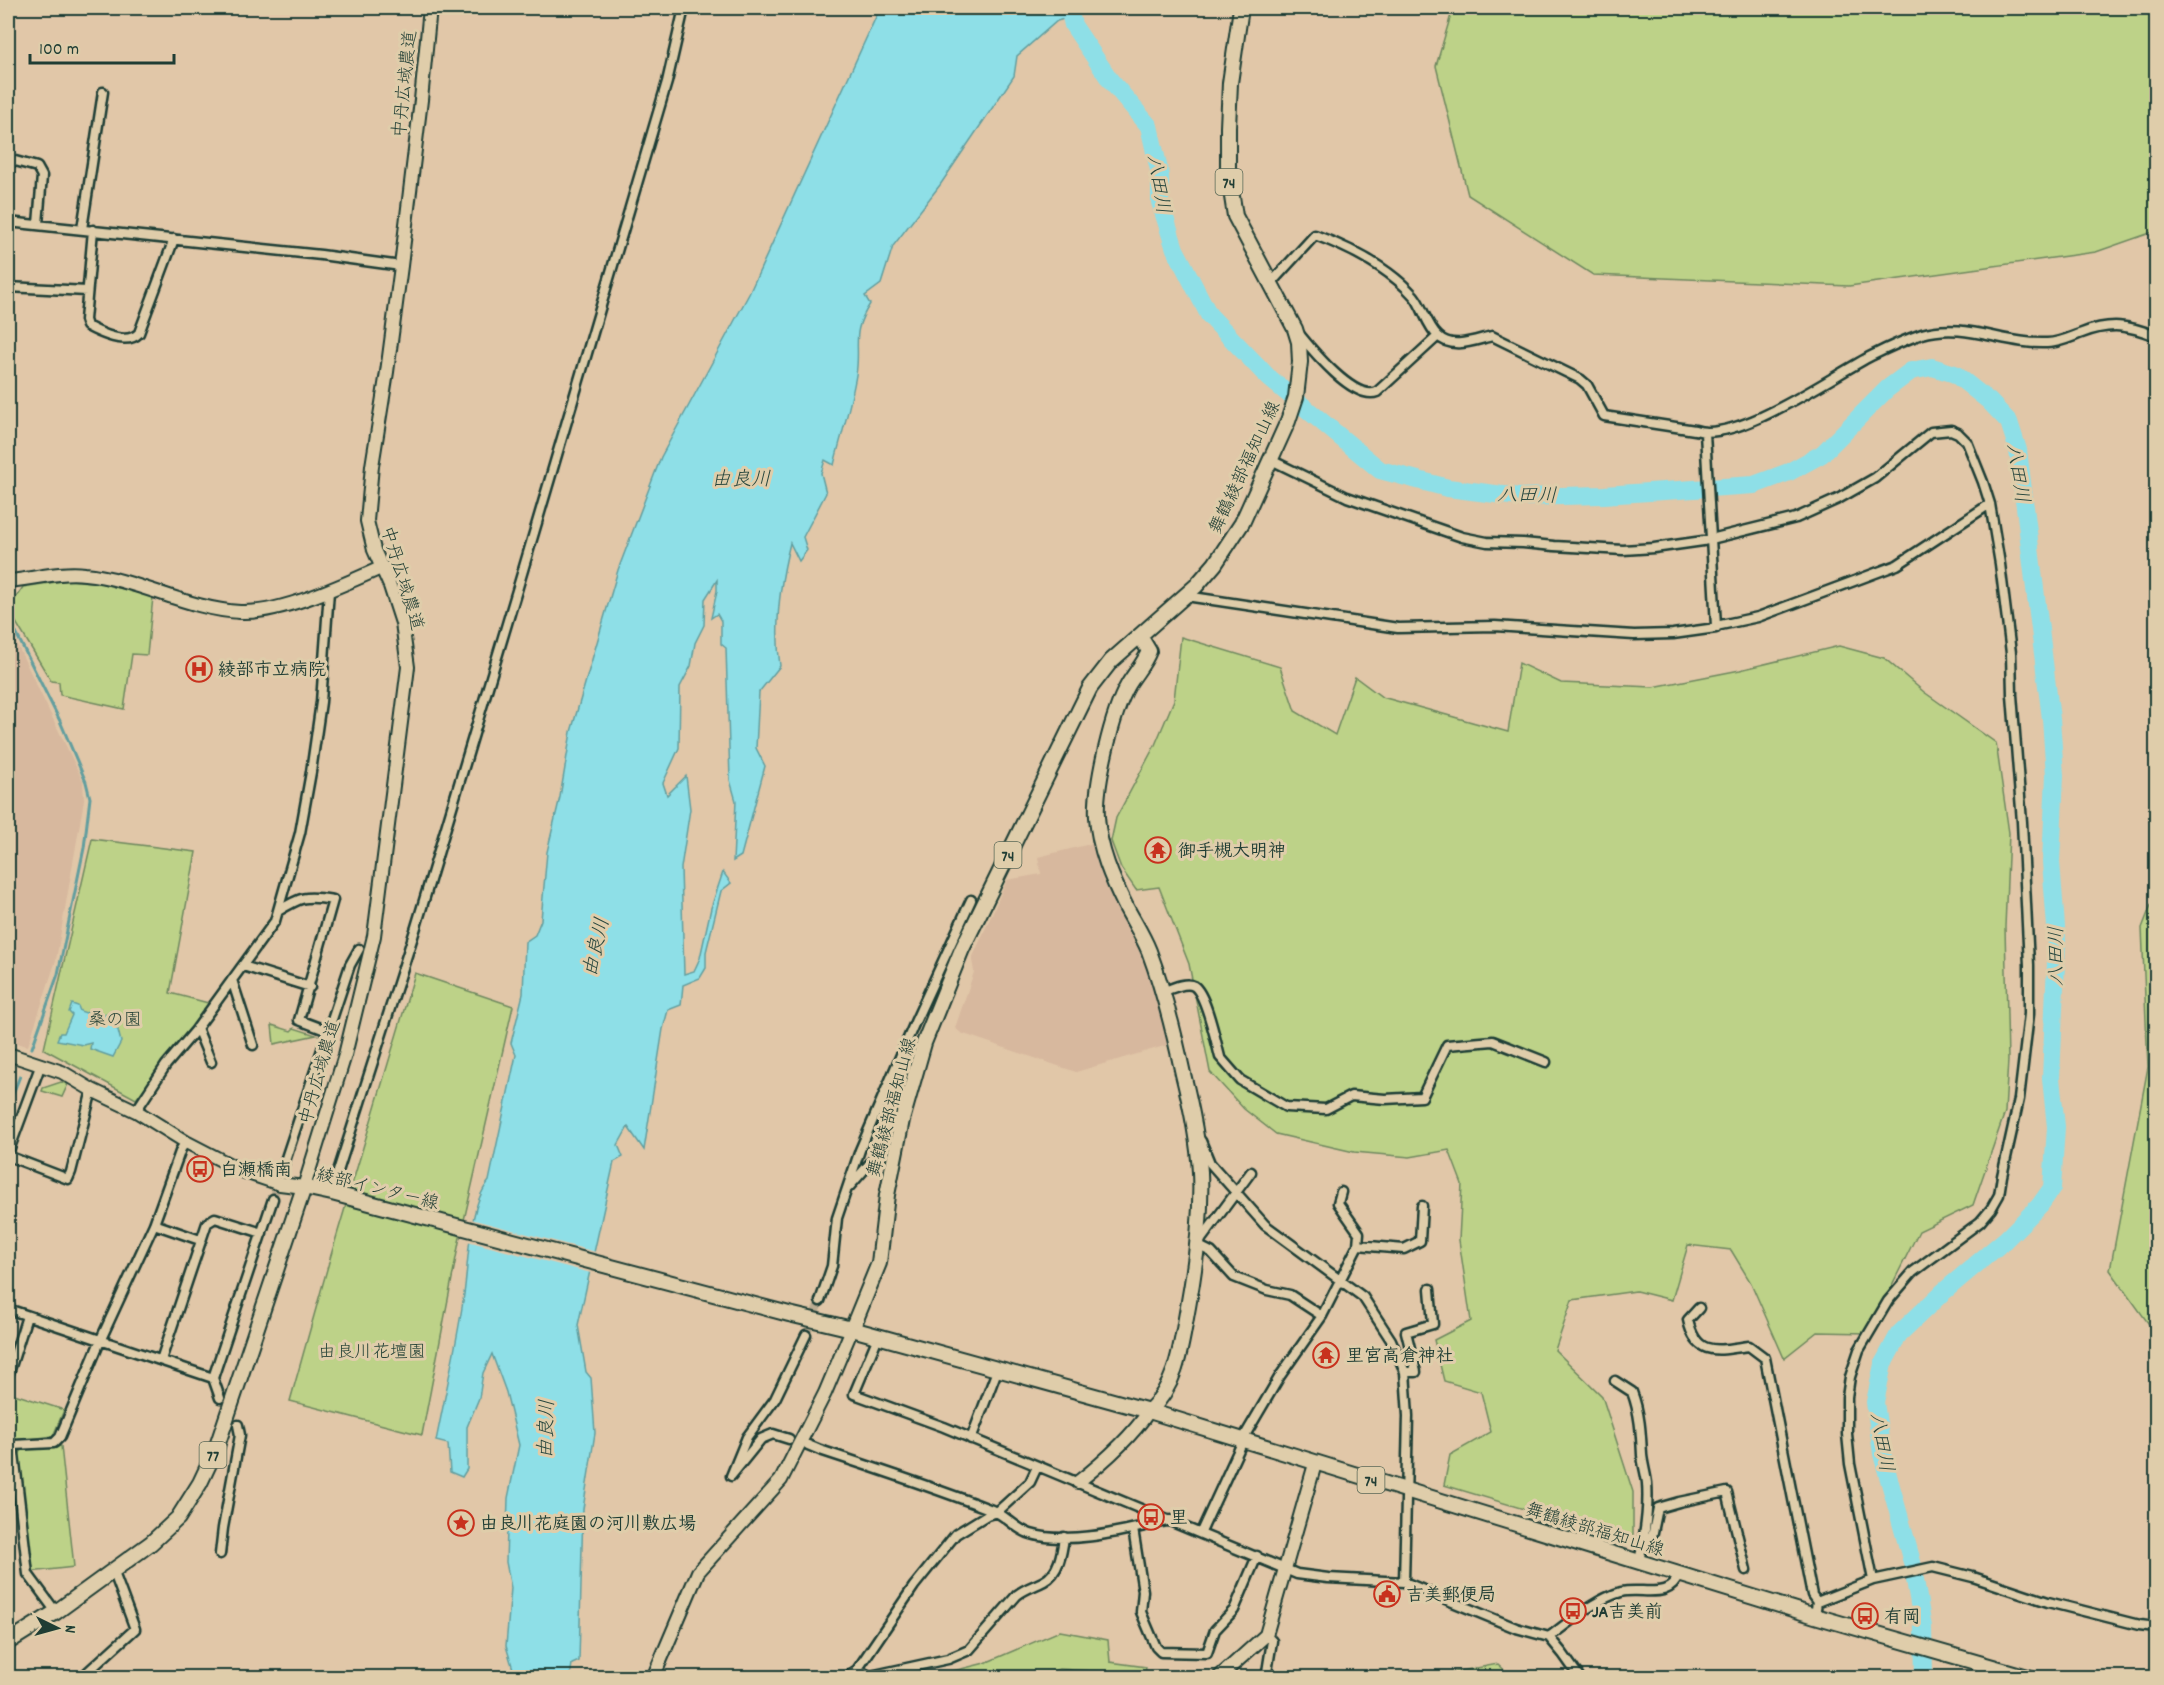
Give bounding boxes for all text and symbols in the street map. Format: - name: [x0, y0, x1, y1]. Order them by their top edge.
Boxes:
- scale bar: [30, 27, 174, 65]
- street label: 中丹広域農道: [388, 29, 425, 139]
- text: 100 m: [39, 38, 79, 63]
- water label: 八田川: [1138, 153, 1176, 216]
- road number: 74: [1216, 169, 1242, 195]
- street label: 舞鶴綾部福知山線: [1205, 398, 1288, 539]
- water label: 八田川: [1998, 442, 2035, 505]
- water label: 由良川: [711, 467, 771, 495]
- water label: 八田川: [1497, 482, 1557, 512]
- street label: 中丹広域農道: [373, 523, 428, 634]
- hospital icon: 綾部市立病院: [184, 654, 214, 684]
- place label: 綾部市立病院: [218, 659, 326, 684]
- temple icon: 御手槻大明神: [1143, 835, 1173, 865]
- place label: 御手槻大明神: [1178, 840, 1286, 865]
- road number: 74: [994, 842, 1022, 868]
- water label: 由良川: [578, 915, 618, 980]
- water label: 八田川: [2044, 926, 2072, 986]
- park label: 桑の園: [88, 1009, 142, 1034]
- street label: 中丹広域農道: [295, 1017, 348, 1128]
- street label: 舞鶴綾部福知山線: [863, 1035, 924, 1180]
- bus stop icon: 白瀬橋南: [185, 1154, 215, 1184]
- place label: 白瀬橋南: [220, 1159, 292, 1184]
- street label: 綾部インター線: [314, 1163, 441, 1218]
- temple icon: 里宮高倉神社: [1311, 1340, 1341, 1370]
- park label: 由良川花壇園: [318, 1341, 426, 1366]
- place label: 里宮高倉神社: [1346, 1345, 1454, 1370]
- water label: 由良川: [533, 1399, 563, 1460]
- water label: 八田川: [1861, 1411, 1899, 1474]
- road number: 77: [200, 1442, 226, 1468]
- road number: 74: [1358, 1467, 1384, 1493]
- street label: 舞鶴綾部福知山線: [1522, 1498, 1667, 1564]
- bus stop icon: 里: [1136, 1502, 1166, 1532]
- place label: 里: [1170, 1507, 1188, 1532]
- place icon: 由良川花庭園の河川敷広場: [446, 1508, 476, 1538]
- place label: 由良川花庭園の河川敷広場: [480, 1513, 696, 1538]
- public building icon: 吉美郵便局: [1372, 1579, 1402, 1609]
- place label: 吉美郵便局: [1406, 1584, 1496, 1609]
- bus stop icon: JA吉美前: [1558, 1596, 1588, 1626]
- north arrow: [27, 1598, 87, 1658]
- place label: JA吉美前: [1592, 1601, 1662, 1626]
- bus stop icon: 有岡: [1850, 1601, 1880, 1631]
- place label: 有岡: [1884, 1606, 1920, 1631]
- text: N: [58, 1624, 81, 1634]

